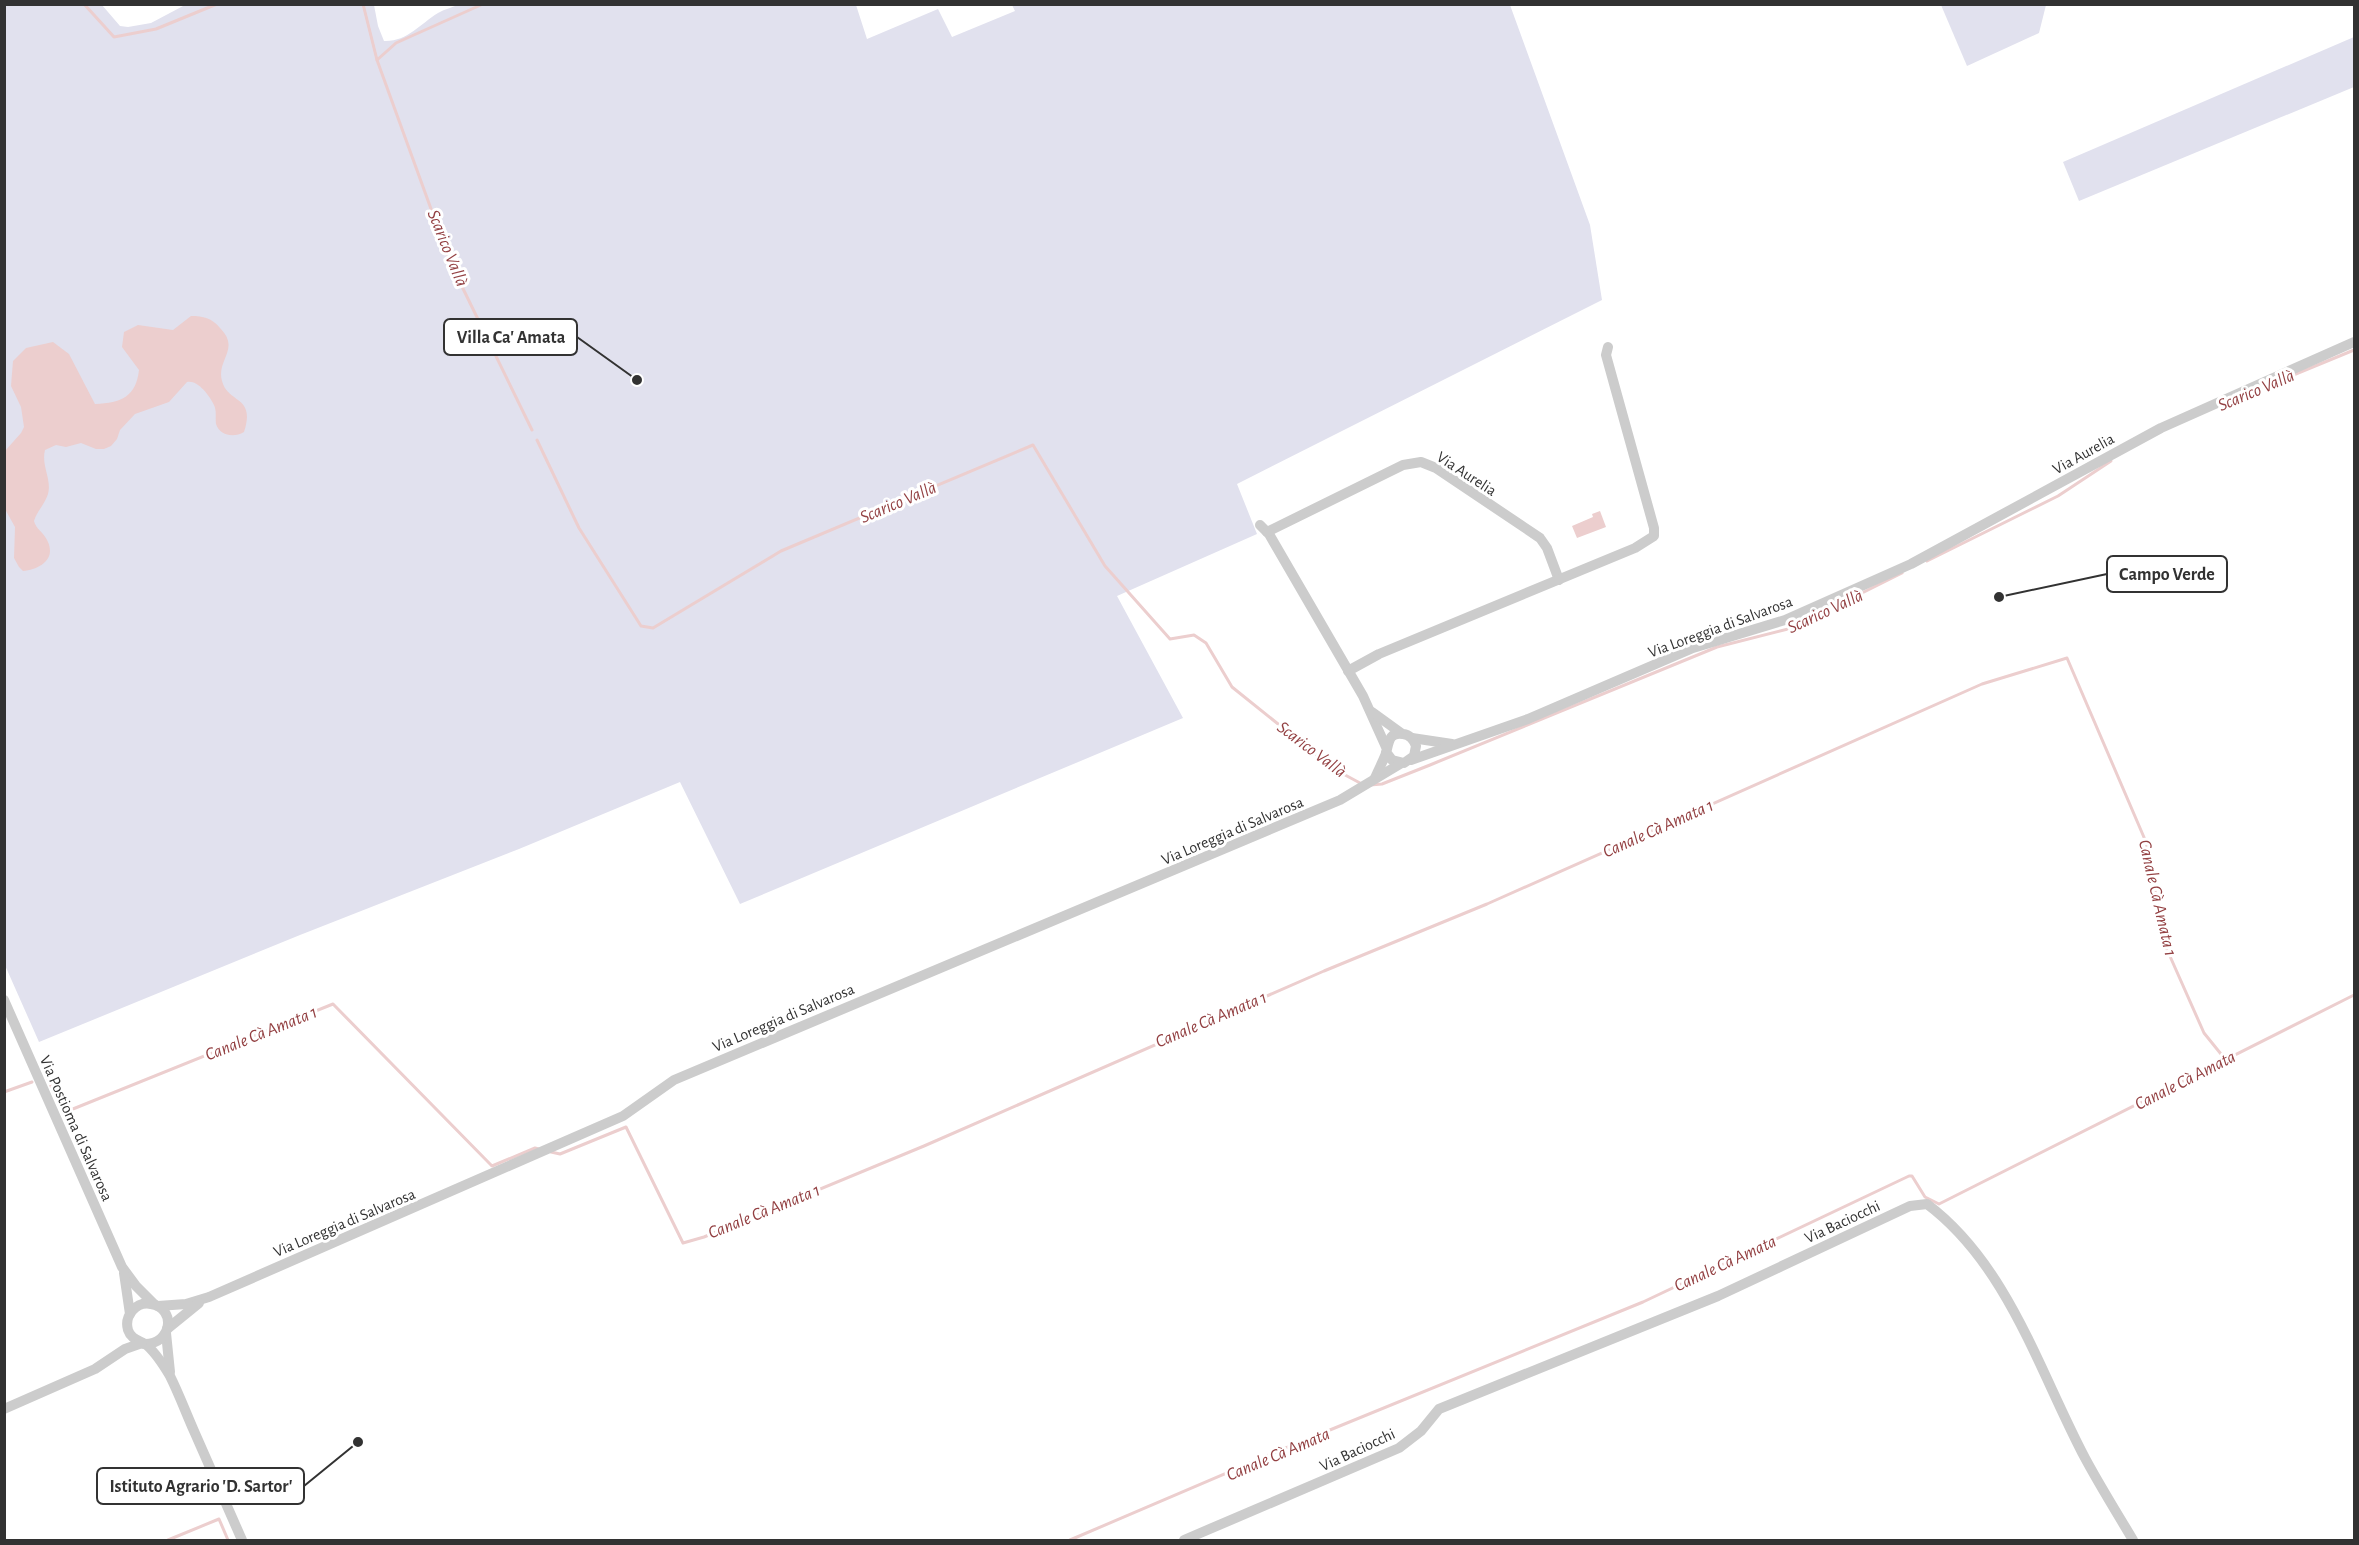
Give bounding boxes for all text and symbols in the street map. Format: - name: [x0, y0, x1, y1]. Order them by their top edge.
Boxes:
- water label: Scarico Vallà: [424, 207, 471, 289]
- callout: Villa Ca' Amata: [444, 319, 577, 355]
- text: Villa Ca' Amata: [457, 329, 566, 347]
- water label: Scarico Vallà: [2216, 367, 2297, 415]
- street label: Via Aurelia: [2050, 430, 2117, 477]
- street label: Via Aurelia: [1434, 449, 1499, 499]
- water label: Scarico Vallà: [858, 479, 939, 527]
- callout: Campo Verde: [2107, 556, 2227, 592]
- text: Campo Verde: [2119, 566, 2215, 584]
- water label: Scarico Vallà: [1785, 587, 1866, 637]
- street label: Via Loreggia di Salvarosa: [1646, 593, 1795, 661]
- water label: Scarico Vallà: [1274, 718, 1349, 781]
- street label: Via Loreggia di Salvarosa: [1159, 794, 1306, 868]
- water label: Canale Cà Amata 1: [1600, 796, 1716, 861]
- water label: Canale Cà Amata 1: [2135, 838, 2179, 958]
- street label: Via Loreggia di Salvarosa: [710, 981, 857, 1055]
- water label: Canale Cà Amata 1: [1153, 988, 1270, 1051]
- water label: Canale Cà Amata 1: [203, 1003, 320, 1065]
- water label: Canale Cà Amata: [2132, 1048, 2239, 1114]
- street label: Via Postioma di Salvarosa: [37, 1053, 115, 1204]
- water label: Canale Cà Amata 1: [706, 1181, 823, 1243]
- street label: Via Loreggia di Salvarosa: [271, 1186, 418, 1260]
- street label: Via Baciocchi: [1802, 1197, 1883, 1246]
- water label: Canale Cà Amata: [1672, 1232, 1779, 1295]
- water label: Canale Cà Amata: [1224, 1425, 1333, 1485]
- street label: Via Baciocchi: [1317, 1425, 1398, 1474]
- callout: Istituto Agrario 'D. Sartor': [97, 1468, 304, 1504]
- text: Istituto Agrario 'D. Sartor': [109, 1478, 293, 1496]

